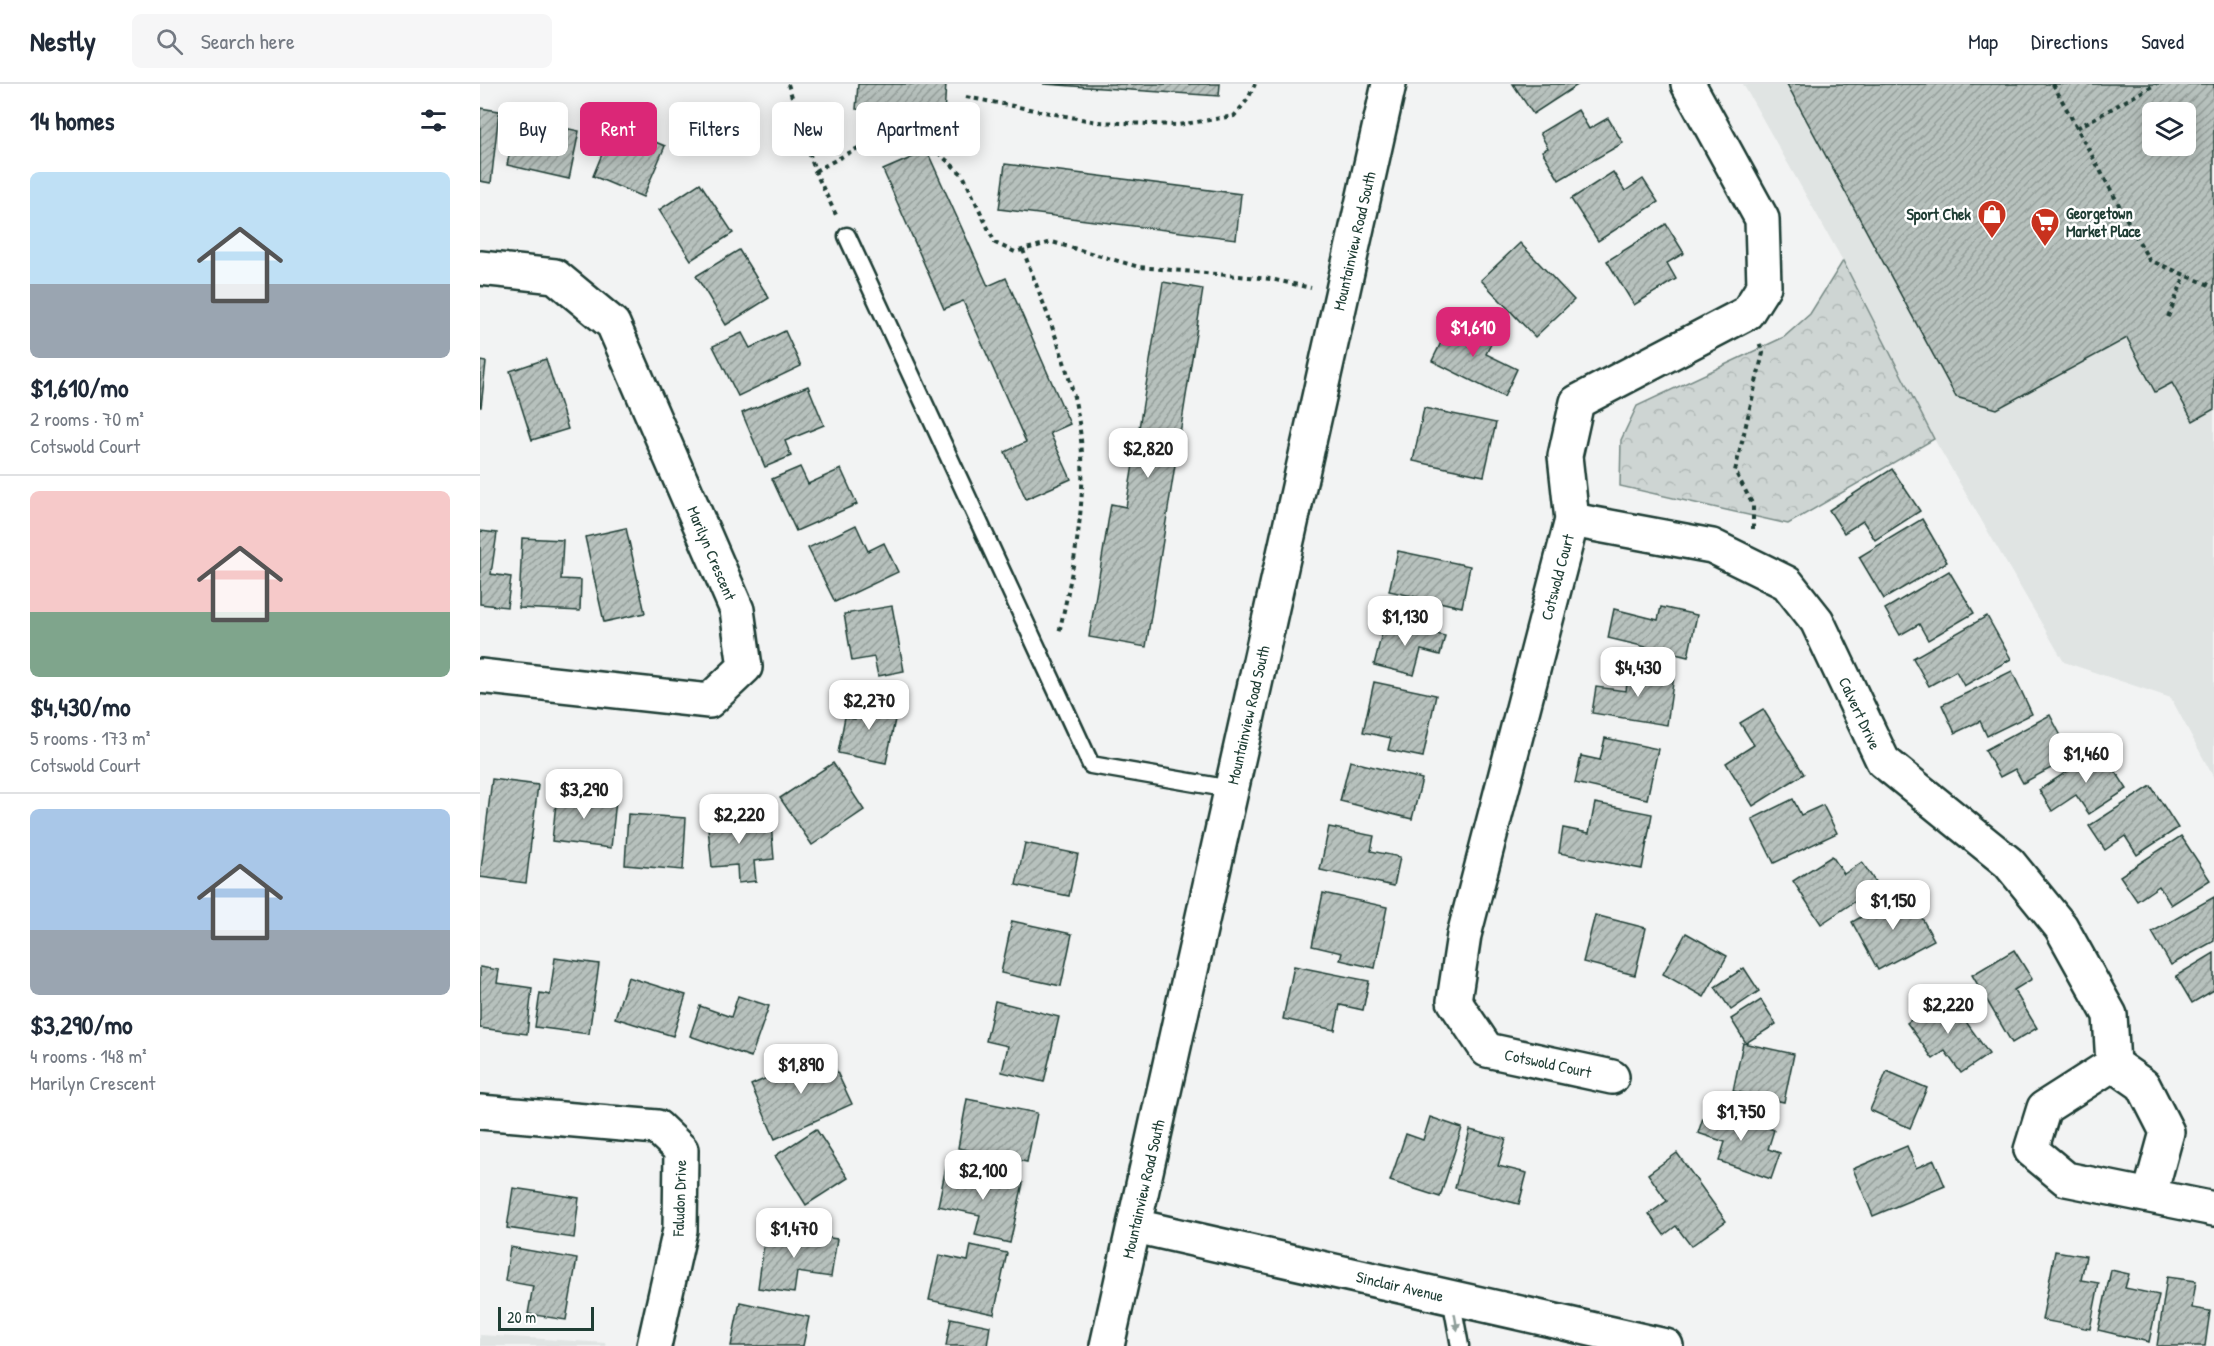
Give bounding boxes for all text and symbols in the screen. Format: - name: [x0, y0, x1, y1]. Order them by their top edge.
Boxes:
- search box: [132, 14, 552, 68]
- text: Nestly: [30, 22, 96, 60]
- icon: search: [153, 25, 186, 58]
- text: Search here: [201, 26, 295, 56]
- text: Map: [1968, 27, 1998, 56]
- text: Directions: [2031, 27, 2108, 56]
- text: Saved: [2141, 27, 2184, 56]
- chip: Buy: [498, 102, 568, 156]
- chip: Rent: [580, 102, 657, 156]
- chip: Filters: [669, 102, 760, 156]
- chip: New: [772, 102, 844, 156]
- chip: Apartment: [856, 102, 980, 156]
- map controls: [2142, 102, 2196, 156]
- button: layers: [2142, 102, 2196, 156]
- text: 14 homes: [30, 103, 115, 138]
- icon: filters: [417, 104, 450, 137]
- street label: Mountainview Road South: [1327, 169, 1381, 313]
- shop icon: Sport Chek: [1976, 198, 2008, 240]
- place label: Georgetown Market Place: [2066, 202, 2142, 242]
- place label: Sport Chek: [1907, 203, 1971, 226]
- supermarket icon: Georgetown Market Place: [2029, 206, 2061, 248]
- icon: home: [186, 211, 294, 319]
- pin: $1,610: [1424, 307, 1522, 358]
- text: $1,610: [1450, 313, 1496, 340]
- text: $1,610/mo: [30, 370, 129, 405]
- text: 2 rooms · 70 m²: [30, 405, 144, 432]
- pin: $2,820: [1099, 428, 1197, 479]
- text: Cotswold Court: [30, 432, 140, 459]
- text: $2,820: [1123, 434, 1173, 461]
- street label: Marilyn Crescent: [682, 503, 742, 604]
- icon: home: [186, 530, 294, 638]
- street label: Cotswold Court: [1535, 531, 1579, 622]
- pin: $1,130: [1356, 596, 1454, 647]
- text: $1,130: [1382, 602, 1428, 629]
- street label: Mountainview Road South: [1221, 643, 1275, 787]
- pin: $4,430: [1589, 647, 1687, 698]
- text: $4,430: [1614, 653, 1662, 680]
- street label: Calvert Drive: [1834, 673, 1887, 753]
- pin: $2,270: [820, 680, 918, 731]
- text: $2,270: [843, 686, 895, 713]
- text: $4,430/mo: [30, 689, 130, 724]
- text: 5 rooms · 173 m²: [30, 724, 150, 751]
- pin: $1,460: [2037, 733, 2135, 784]
- text: $1,460: [2063, 739, 2109, 766]
- text: Cotswold Court: [30, 751, 140, 778]
- pin: $3,290: [535, 769, 633, 820]
- text: $3,290: [560, 775, 608, 802]
- pin: $2,220: [690, 794, 788, 845]
- text: $2,220: [713, 800, 765, 827]
- icon: home: [186, 848, 294, 956]
- pin: $1,150: [1844, 880, 1942, 931]
- text: $1,150: [1870, 886, 1916, 913]
- pin: $2,220: [1899, 984, 1997, 1035]
- text: $2,220: [1922, 990, 1974, 1017]
- text: $3,290/mo: [30, 1007, 133, 1042]
- text: 4 rooms · 148 m²: [30, 1042, 147, 1069]
- street label: Cotswold Court: [1503, 1043, 1594, 1083]
- pin: $1,890: [752, 1044, 850, 1095]
- text: $1,890: [778, 1050, 824, 1077]
- text: Marilyn Crescent: [30, 1069, 155, 1096]
- pin: $1,750: [1692, 1091, 1790, 1142]
- text: $1,750: [1717, 1097, 1765, 1124]
- street label: Mountainview Road South: [1116, 1117, 1170, 1261]
- pin: $2,100: [934, 1150, 1032, 1201]
- text: $2,100: [959, 1156, 1007, 1183]
- street label: Faludon Drive: [667, 1159, 691, 1238]
- pin: $1,470: [745, 1208, 843, 1259]
- text: $1,470: [770, 1214, 818, 1241]
- street label: Sinclair Avenue: [1354, 1265, 1446, 1307]
- scale bar: [498, 1304, 594, 1332]
- text: 20 m: [507, 1306, 536, 1328]
- one-way arrow: [1452, 1312, 1461, 1331]

